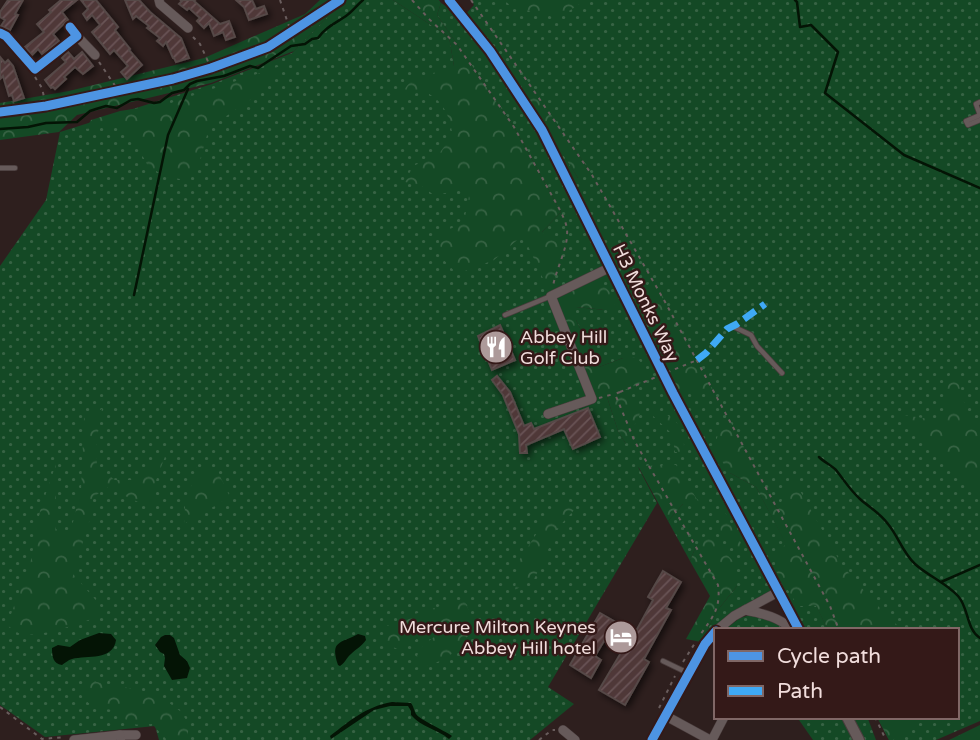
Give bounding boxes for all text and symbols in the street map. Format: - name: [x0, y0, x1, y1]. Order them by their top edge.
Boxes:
- street label: H3 Monks Way: [608, 240, 684, 366]
- place label: Abbey Hill Golf Club: [520, 326, 607, 369]
- restaurant icon: Abbey Hill Golf Club: [477, 328, 515, 366]
- place label: Mercure Milton Keynes Abbey Hill hotel: [399, 616, 596, 659]
- hotel icon: Mercure Milton Keynes Abbey Hill hotel: [602, 618, 640, 656]
- legend: [714, 628, 959, 719]
- text: Cycle path: [777, 644, 881, 669]
- text: Path: [777, 679, 823, 704]

